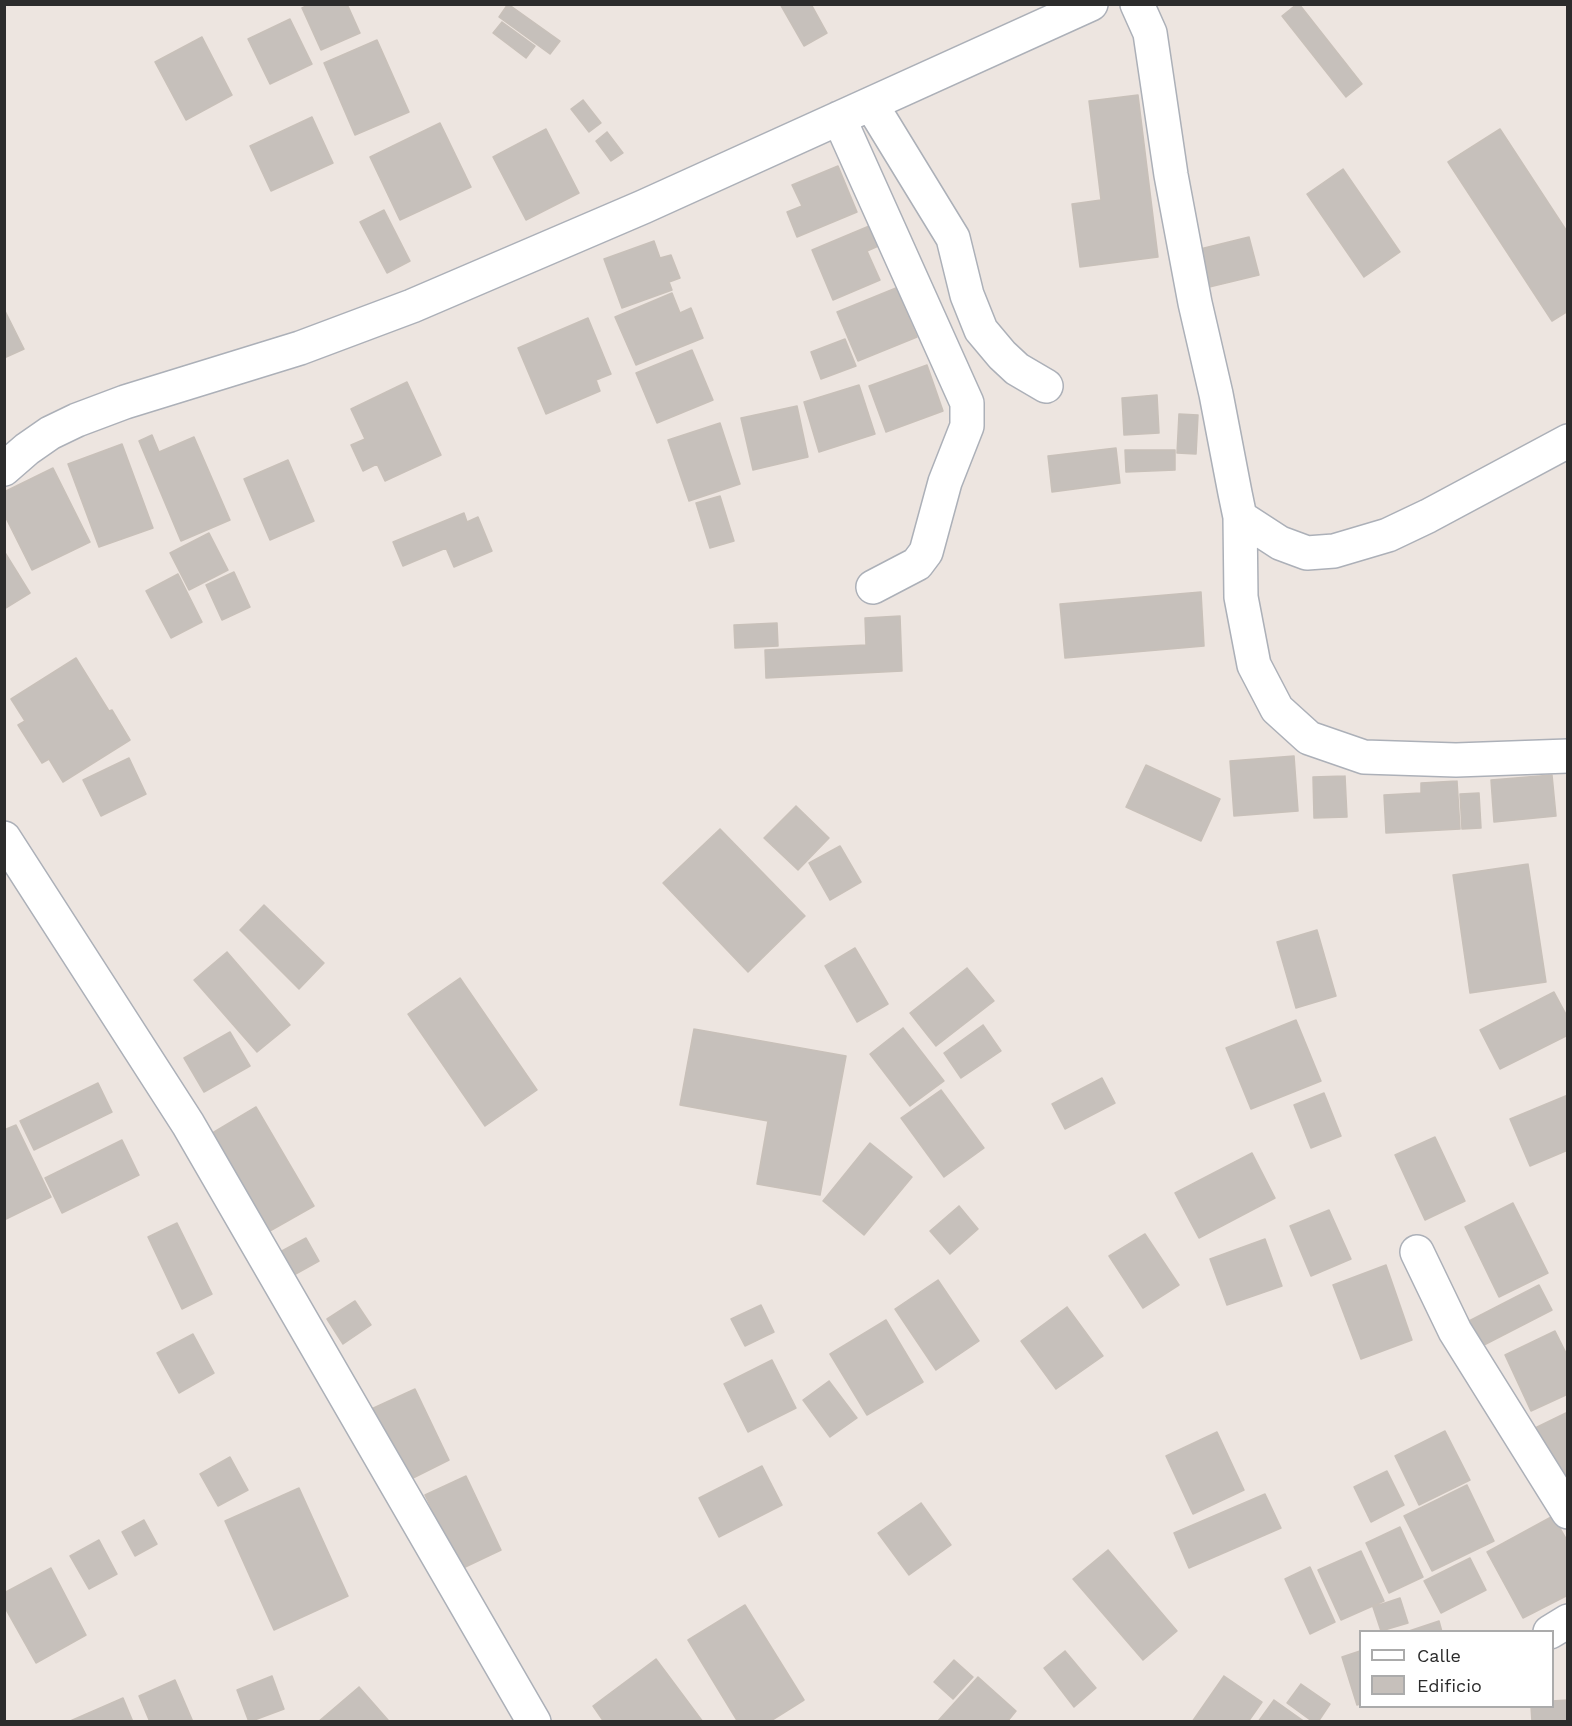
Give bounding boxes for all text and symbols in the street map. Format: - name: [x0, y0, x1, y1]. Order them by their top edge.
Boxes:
- legend: [1359, 1630, 1554, 1708]
- text: Calle: [1417, 1645, 1461, 1666]
- text: Edificio: [1417, 1675, 1482, 1696]

